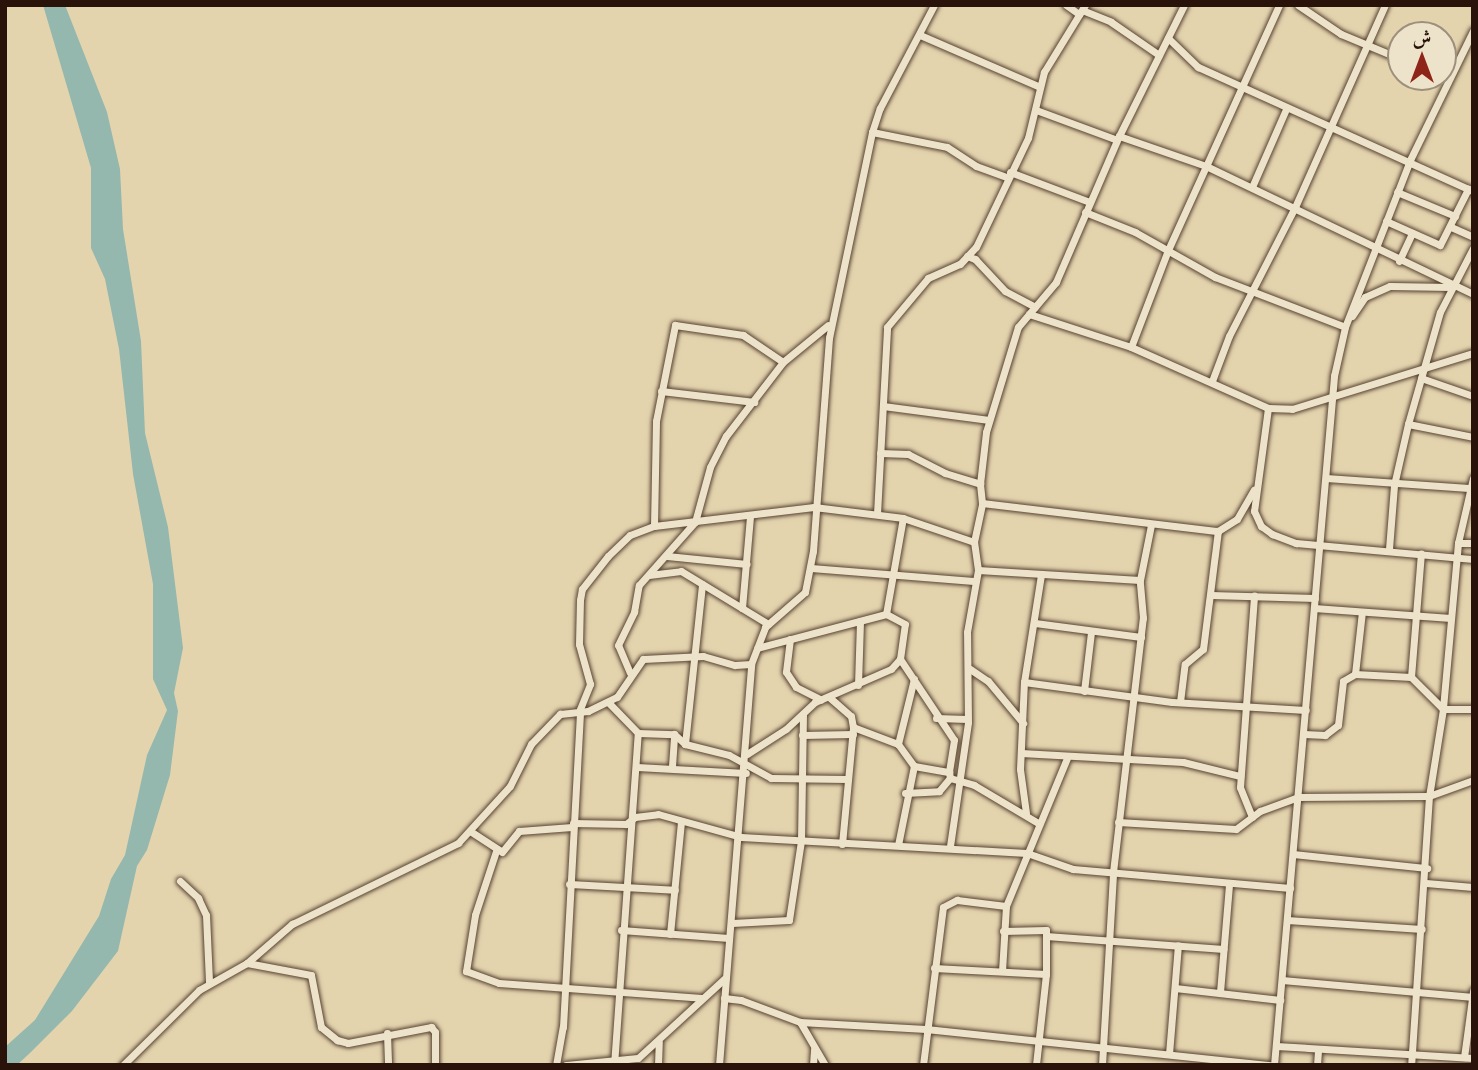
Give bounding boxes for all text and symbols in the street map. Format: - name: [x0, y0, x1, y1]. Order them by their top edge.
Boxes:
- north arrow: [1387, 21, 1457, 91]
- text: ش: [1413, 23, 1431, 51]

